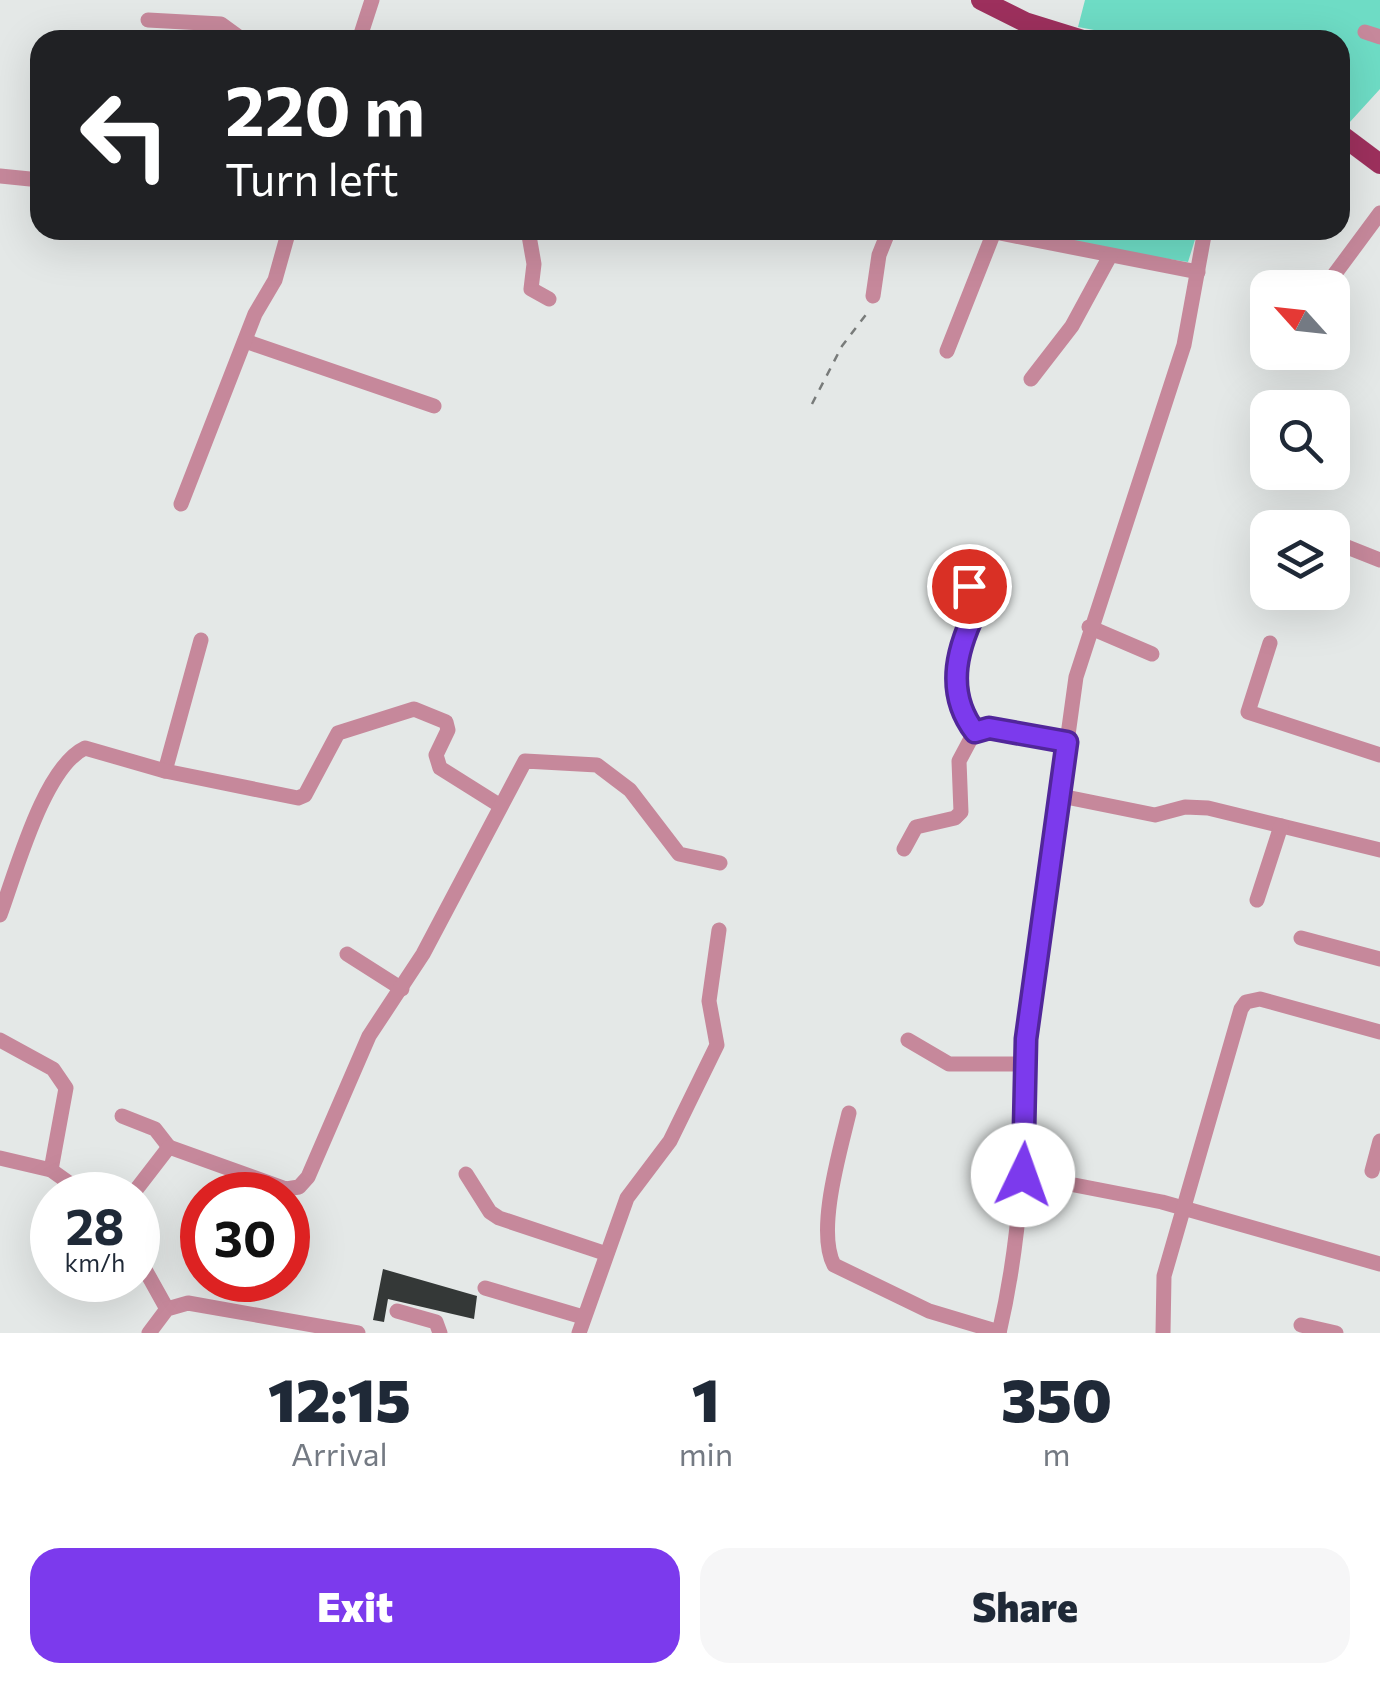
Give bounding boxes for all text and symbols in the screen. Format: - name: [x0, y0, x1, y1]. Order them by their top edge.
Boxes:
- text: 220 m: [225, 65, 425, 150]
- icon: left: [60, 70, 190, 200]
- text: Turn left: [225, 150, 399, 205]
- north arrow: [1250, 270, 1350, 370]
- map controls: [1250, 270, 1350, 610]
- button: search: [1250, 390, 1350, 490]
- button: layers: [1250, 510, 1350, 610]
- pin: [927, 544, 1012, 629]
- icon: arrive: [942, 559, 997, 614]
- position arrow: [971, 1123, 1075, 1227]
- speed limit sign: 30: [180, 1172, 310, 1302]
- text: 28: [65, 1194, 125, 1255]
- text: km/h: [65, 1247, 125, 1277]
- text: 12:15: [268, 1361, 411, 1434]
- text: 1: [692, 1361, 720, 1434]
- text: 350: [1001, 1361, 1112, 1434]
- text: Arrival: [291, 1433, 388, 1473]
- text: min: [679, 1433, 733, 1473]
- text: m: [1043, 1433, 1071, 1473]
- button: Exit: [30, 1548, 680, 1663]
- button: Share: [700, 1548, 1350, 1663]

